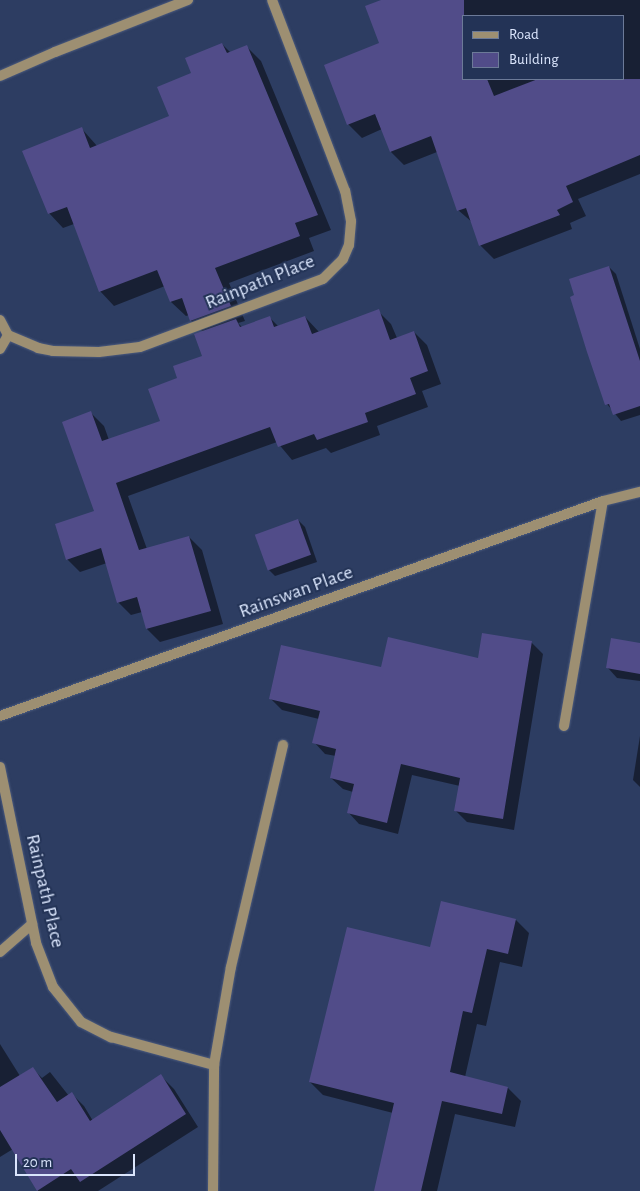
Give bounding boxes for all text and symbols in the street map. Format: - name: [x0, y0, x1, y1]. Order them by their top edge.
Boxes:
- legend: [462, 15, 625, 80]
- text: Road: [509, 27, 539, 42]
- text: Building: [509, 52, 559, 67]
- street label: Rainpath Place: [202, 249, 318, 315]
- street label: Rainswan Place: [236, 560, 356, 624]
- street label: Rainpath Place: [20, 832, 70, 950]
- scale bar: [18, 1144, 138, 1176]
- text: 20 m: [23, 1155, 52, 1170]

